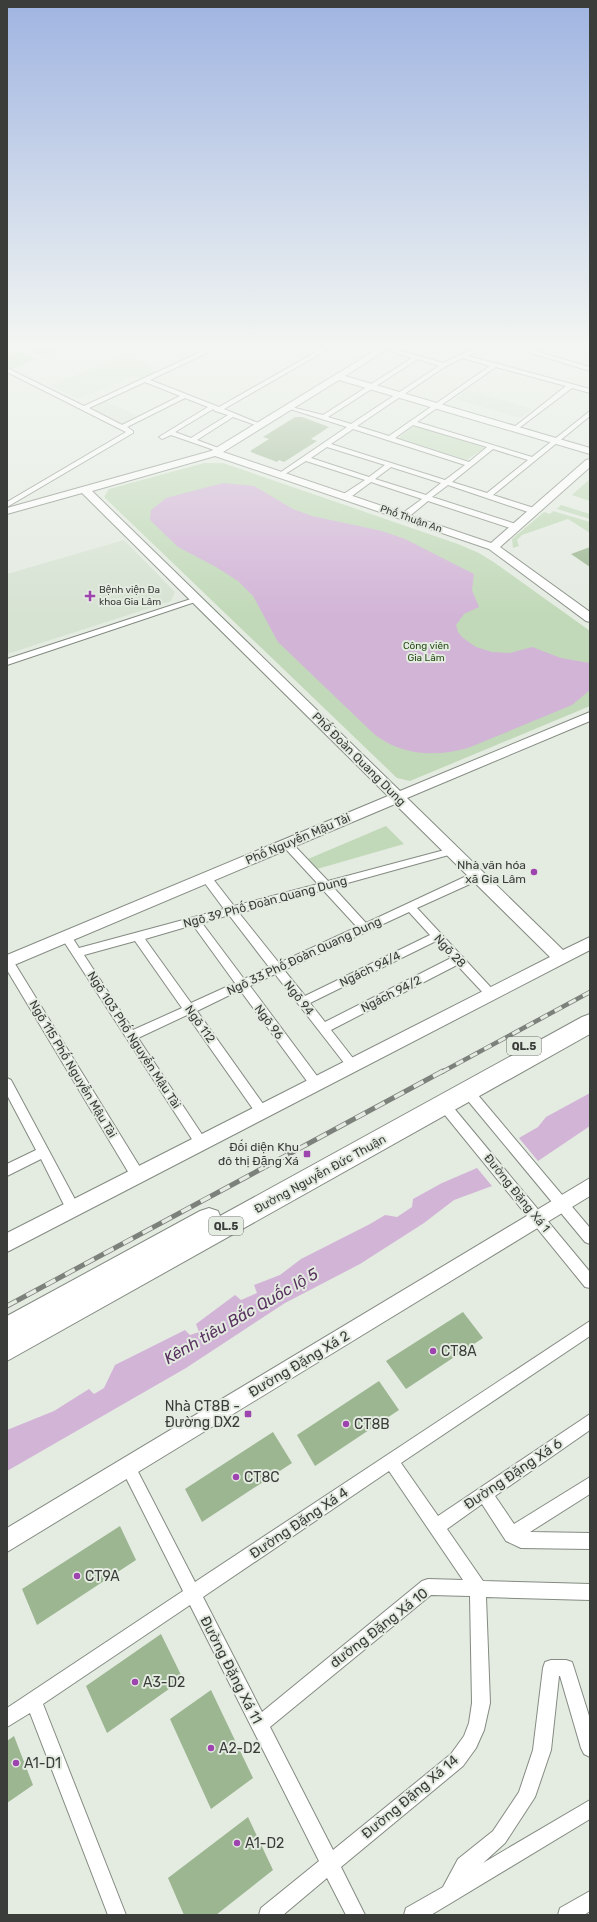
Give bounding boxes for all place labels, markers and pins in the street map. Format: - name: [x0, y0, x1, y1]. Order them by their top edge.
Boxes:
- place label: Bệnh viện Đa khoa Gia Lâm: [99, 584, 161, 608]
- marker: Bệnh viện Đa khoa Gia Lâm: [84, 590, 96, 602]
- place label: Nhà văn hóa xã Gia Lâm: [457, 858, 526, 886]
- marker: Nhà văn hóa xã Gia Lâm: [529, 867, 539, 877]
- place label: Đối diện Khu đô thị Đặng Xá: [218, 1139, 299, 1168]
- marker: Đối diện Khu đô thị Đặng Xá: [302, 1149, 312, 1159]
- place label: CT8A: [441, 1343, 477, 1360]
- marker: CT8A: [428, 1346, 438, 1356]
- place label: Nhà CT8B - Đường DX2: [165, 1398, 240, 1431]
- marker: Nhà CT8B - Đường DX2: [243, 1409, 253, 1419]
- place label: CT8B: [354, 1416, 390, 1433]
- marker: CT8B: [341, 1419, 351, 1429]
- place label: CT8C: [244, 1469, 280, 1486]
- marker: CT8C: [231, 1472, 241, 1482]
- place label: CT9A: [85, 1568, 120, 1585]
- marker: CT9A: [72, 1571, 82, 1581]
- place label: A3-D2: [143, 1674, 185, 1691]
- marker: A3-D2: [130, 1677, 140, 1687]
- place label: A2-D2: [219, 1740, 261, 1757]
- marker: A2-D2: [206, 1743, 216, 1753]
- place label: A1-D1: [24, 1755, 61, 1772]
- marker: A1-D1: [11, 1758, 21, 1768]
- place label: A1-D2: [245, 1835, 284, 1852]
- marker: A1-D2: [232, 1838, 242, 1848]

